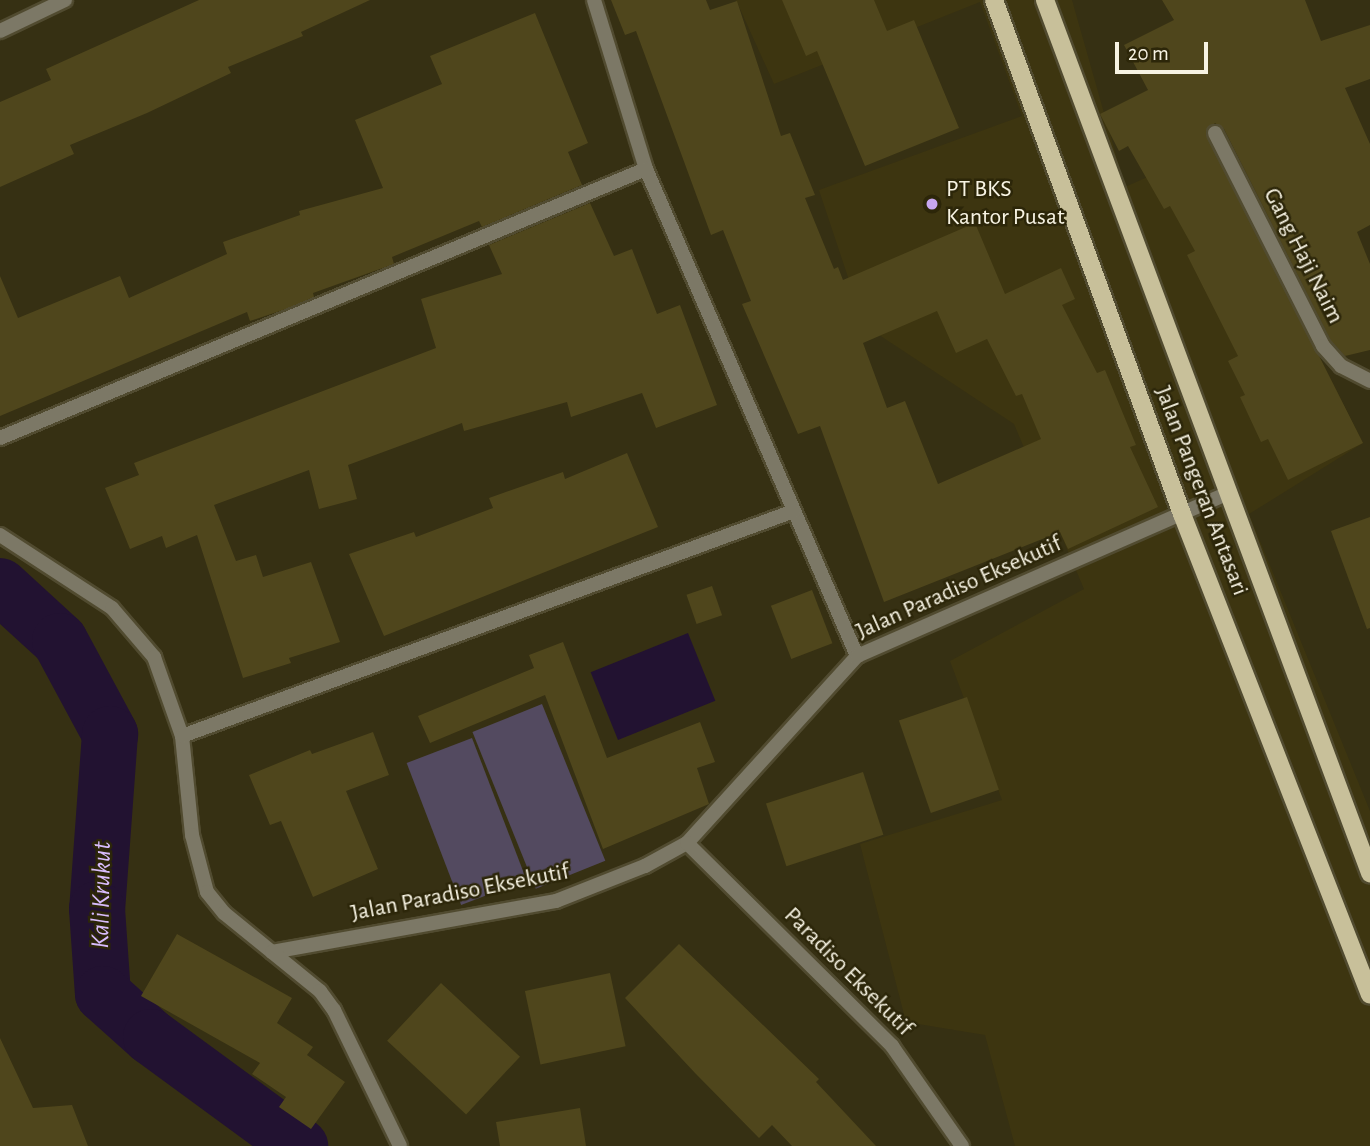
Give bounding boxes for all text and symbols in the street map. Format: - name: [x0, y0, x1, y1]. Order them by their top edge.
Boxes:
- scale bar: [1118, 28, 1211, 72]
- text: 20 m: [1128, 43, 1169, 64]
- place label: PT BKS Kantor Pusat: [946, 176, 1065, 232]
- street label: Gang Haji Naim: [1257, 183, 1349, 329]
- marker: PT BKS Kantor Pusat: [924, 196, 940, 212]
- street label: Jalan Pangeran Antasari: [1148, 382, 1254, 600]
- street label: Jalan Paradiso Eksekutif: [852, 530, 1066, 646]
- water label: Kali Krukut: [85, 841, 119, 949]
- street label: Jalan Paradiso Eksekutif: [348, 858, 572, 928]
- street label: Paradiso Eksekutif: [778, 902, 918, 1042]

